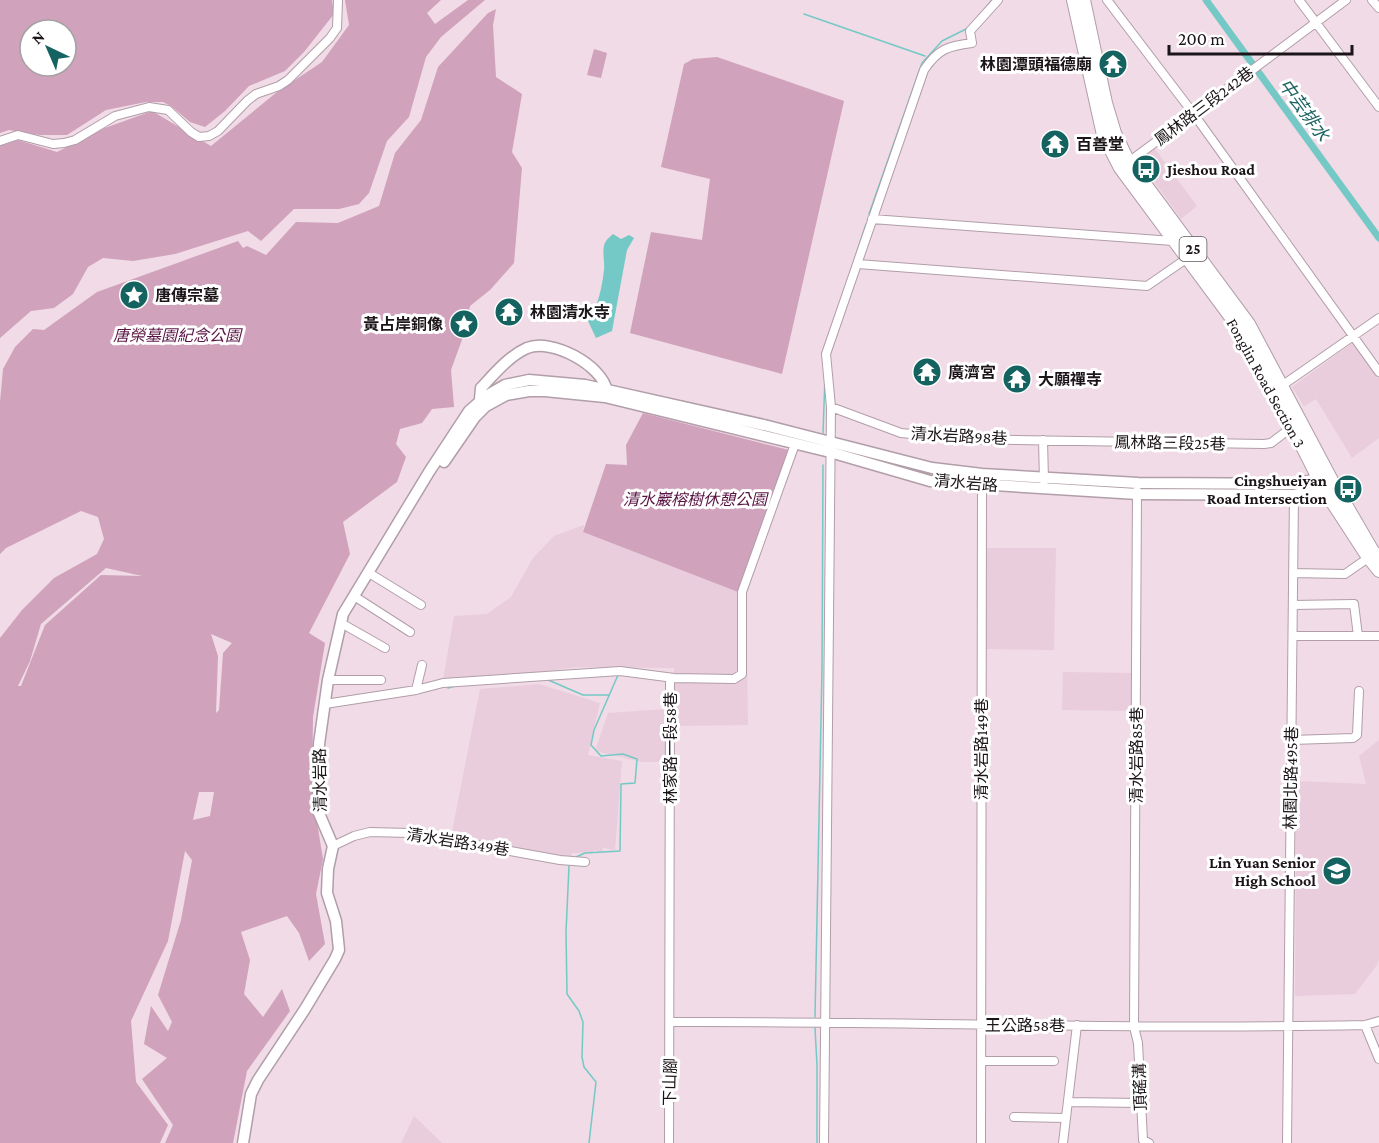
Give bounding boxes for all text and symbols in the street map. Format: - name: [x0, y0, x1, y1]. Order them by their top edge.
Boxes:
- north arrow: [18, 18, 78, 78]
- scale bar: [1169, 18, 1352, 56]
- text: N: [28, 28, 48, 47]
- text: 200 m: [1178, 29, 1225, 49]
- temple icon: 林園潭頭福德廟: [1097, 48, 1129, 80]
- place label: 林園潭頭福德廟: [980, 55, 1092, 73]
- street label: 鳳林路三段242巷: [1151, 63, 1257, 149]
- water label: 中芸排水: [1275, 75, 1334, 146]
- temple icon: 百善堂: [1039, 128, 1071, 160]
- place label: 百善堂: [1076, 136, 1124, 153]
- bus stop icon: Jieshou Road: [1130, 153, 1162, 185]
- place label: Jieshou Road: [1165, 161, 1255, 178]
- road number: 25: [1180, 237, 1206, 261]
- place icon: 唐傳宗墓: [118, 279, 150, 311]
- place label: 唐傳宗墓: [155, 287, 219, 304]
- temple icon: 林園清水寺: [493, 296, 525, 328]
- place label: 林園清水寺: [530, 304, 610, 321]
- place icon: 黃占岸銅像: [448, 308, 480, 340]
- street label: Fonglin Road Section 3: [1223, 315, 1309, 451]
- place label: 黃占岸銅像: [363, 316, 443, 333]
- park label: 唐榮墓園紀念公園: [113, 327, 243, 344]
- temple icon: 廣濟宮: [911, 356, 943, 388]
- temple icon: 大願禪寺: [1001, 363, 1033, 395]
- place label: 廣濟宮: [948, 364, 996, 381]
- place label: 大願禪寺: [1038, 371, 1102, 388]
- street label: 清水岩路98巷: [910, 425, 1008, 447]
- street label: 鳳林路三段25巷: [1114, 434, 1226, 452]
- street label: 清水岩路: [933, 472, 999, 494]
- place label: Cingshueiyan Road Intersection: [1207, 472, 1327, 507]
- bus stop icon: Cingshueiyan Road Intersection: [1332, 473, 1364, 505]
- park label: 清水巖榕樹休憩公園: [623, 491, 769, 508]
- street label: 林家路一段58巷: [662, 692, 679, 804]
- street label: 清水岩路149巷: [973, 698, 990, 800]
- street label: 清水岩路85巷: [1128, 707, 1145, 803]
- street label: 林園北路495巷: [1282, 726, 1300, 830]
- street label: 清水岩路: [311, 748, 329, 812]
- street label: 清水岩路349巷: [405, 825, 511, 859]
- place label: Lin Yuan Senior High School: [1209, 854, 1317, 889]
- school or university icon: Lin Yuan Senior High School: [1321, 855, 1353, 887]
- street label: 王公路58巷: [985, 1017, 1065, 1034]
- street label: 下山腳: [661, 1058, 679, 1106]
- street label: 頂磘溝: [1131, 1063, 1149, 1111]

